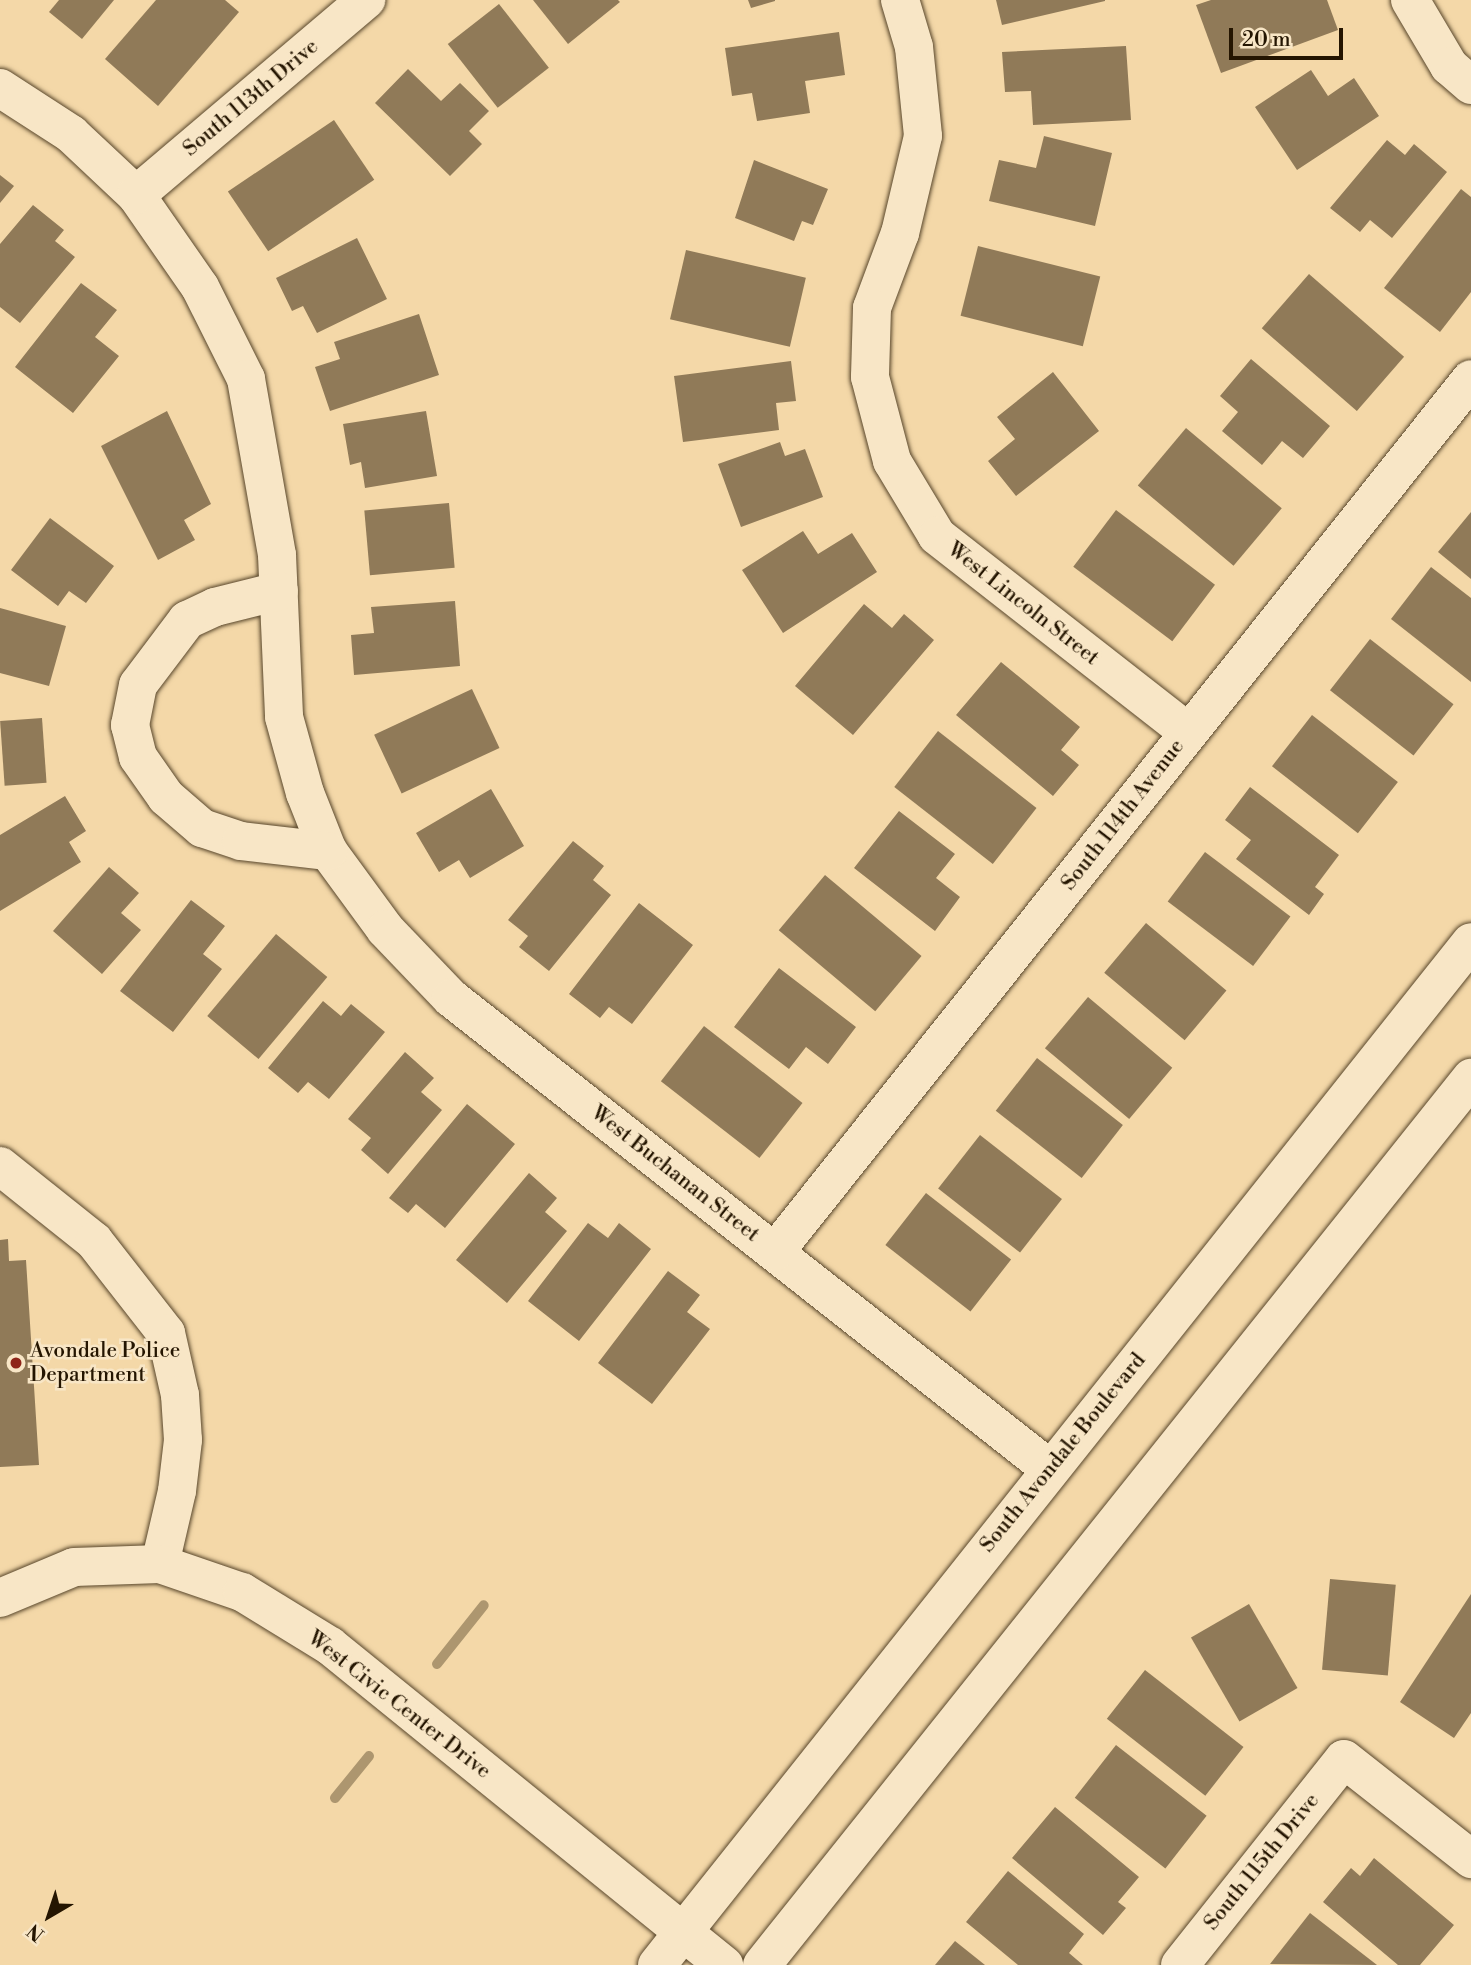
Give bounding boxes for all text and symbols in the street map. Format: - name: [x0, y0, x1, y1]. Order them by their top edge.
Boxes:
- scale bar: [1233, 14, 1347, 58]
- text: 20 m: [1242, 27, 1291, 53]
- street label: South 113th Drive: [178, 34, 324, 162]
- street label: West Lincoln Street: [942, 537, 1104, 671]
- street label: South 114th Avenue: [1056, 735, 1190, 895]
- street label: West Buchanan Street: [586, 1100, 764, 1248]
- place label: Avondale Police Department: [30, 1338, 180, 1388]
- street label: South Avondale Boulevard: [975, 1348, 1151, 1558]
- marker: Avondale Police Department: [8, 1355, 24, 1371]
- street label: West Civic Center Drive: [302, 1626, 496, 1784]
- street label: South 115th Drive: [1199, 1789, 1325, 1935]
- north arrow: [14, 1881, 84, 1951]
- text: N: [22, 1918, 49, 1946]

